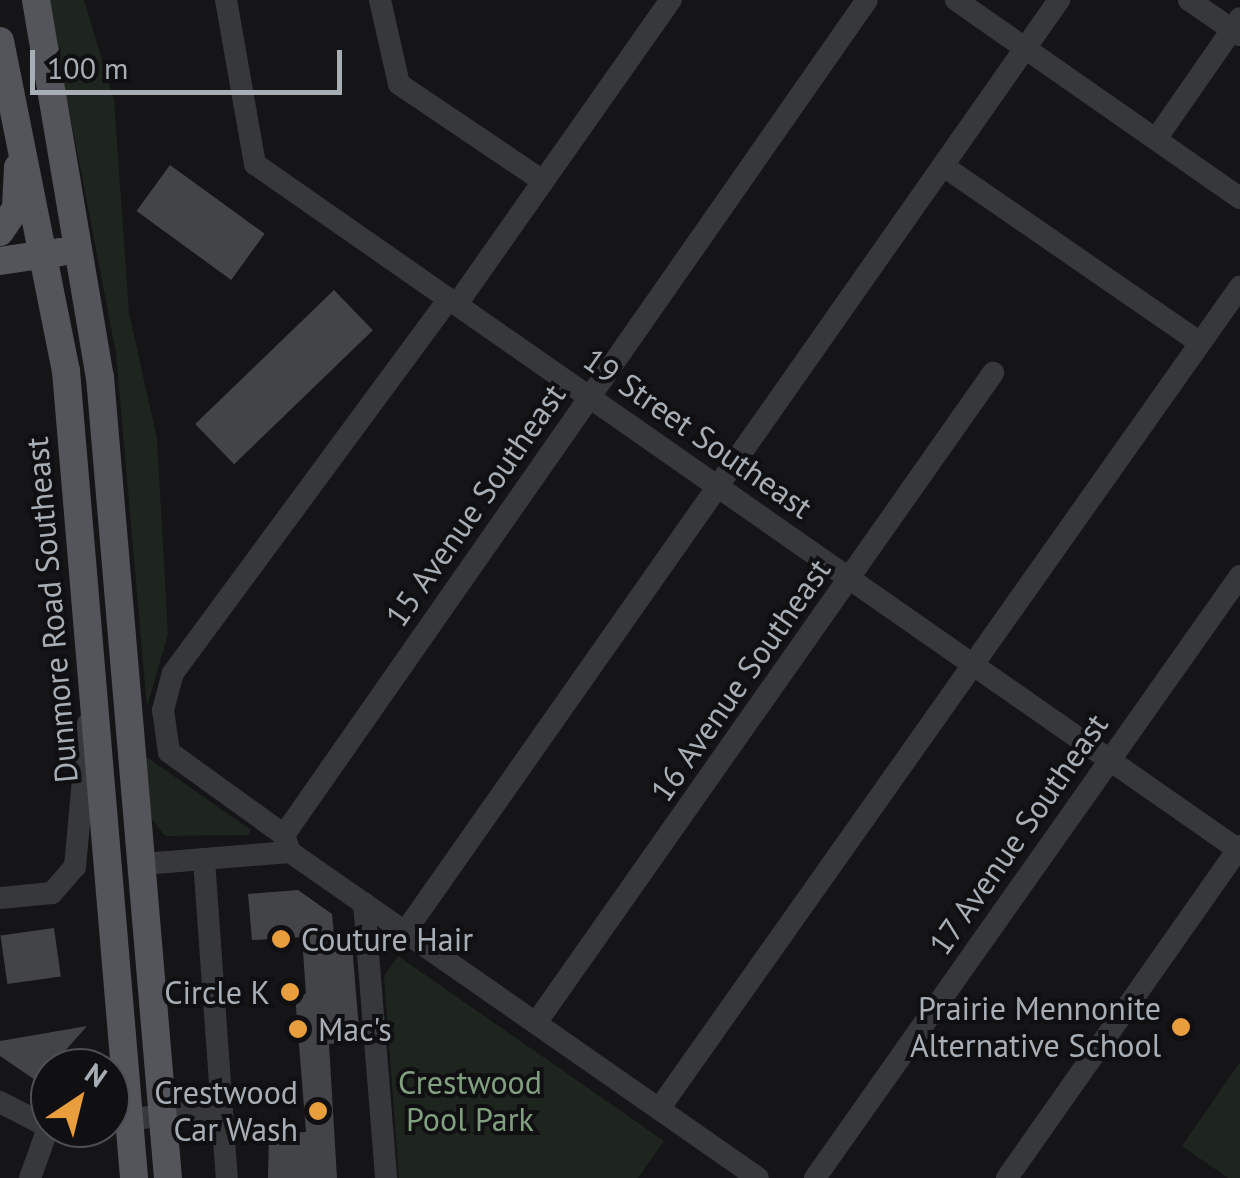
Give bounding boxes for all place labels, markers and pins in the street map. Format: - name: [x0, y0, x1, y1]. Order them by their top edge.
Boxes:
- place label: Couture Hair: [301, 920, 473, 958]
- marker: Couture Hair: [270, 928, 292, 950]
- place label: Circle K: [164, 973, 270, 1011]
- marker: Circle K: [279, 981, 301, 1003]
- place label: Prairie Mennonite Alternative School: [910, 990, 1161, 1065]
- place label: Mac's: [318, 1010, 392, 1048]
- marker: Prairie Mennonite Alternative School: [1170, 1016, 1192, 1038]
- marker: Mac's: [287, 1018, 309, 1040]
- place label: Crestwood Car Wash: [154, 1074, 298, 1149]
- marker: Crestwood Car Wash: [307, 1100, 329, 1122]

